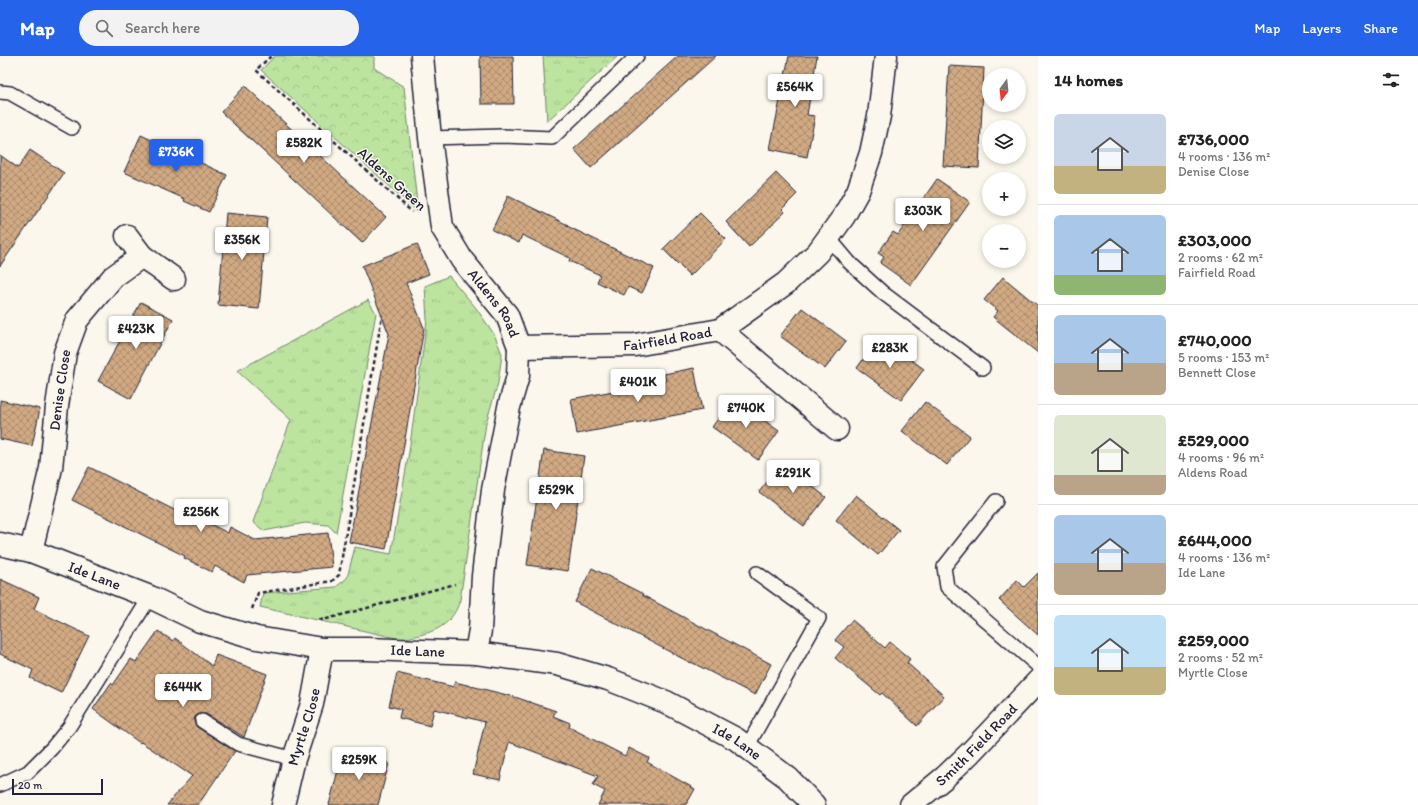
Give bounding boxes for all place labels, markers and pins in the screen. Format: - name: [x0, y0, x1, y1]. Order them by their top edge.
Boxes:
- pin: £564K: [767, 74, 823, 108]
- pin: £582K: [276, 130, 332, 164]
- pin: £736K: [148, 139, 204, 173]
- pin: £303K: [895, 198, 951, 232]
- pin: £356K: [214, 227, 270, 261]
- pin: £423K: [108, 316, 164, 350]
- pin: £283K: [862, 335, 918, 369]
- pin: £401K: [610, 369, 666, 403]
- pin: £740K: [718, 395, 774, 429]
- pin: £291K: [765, 460, 821, 494]
- pin: £529K: [528, 477, 584, 511]
- pin: £256K: [173, 499, 229, 533]
- pin: £644K: [155, 674, 211, 708]
- pin: £259K: [331, 747, 387, 781]

